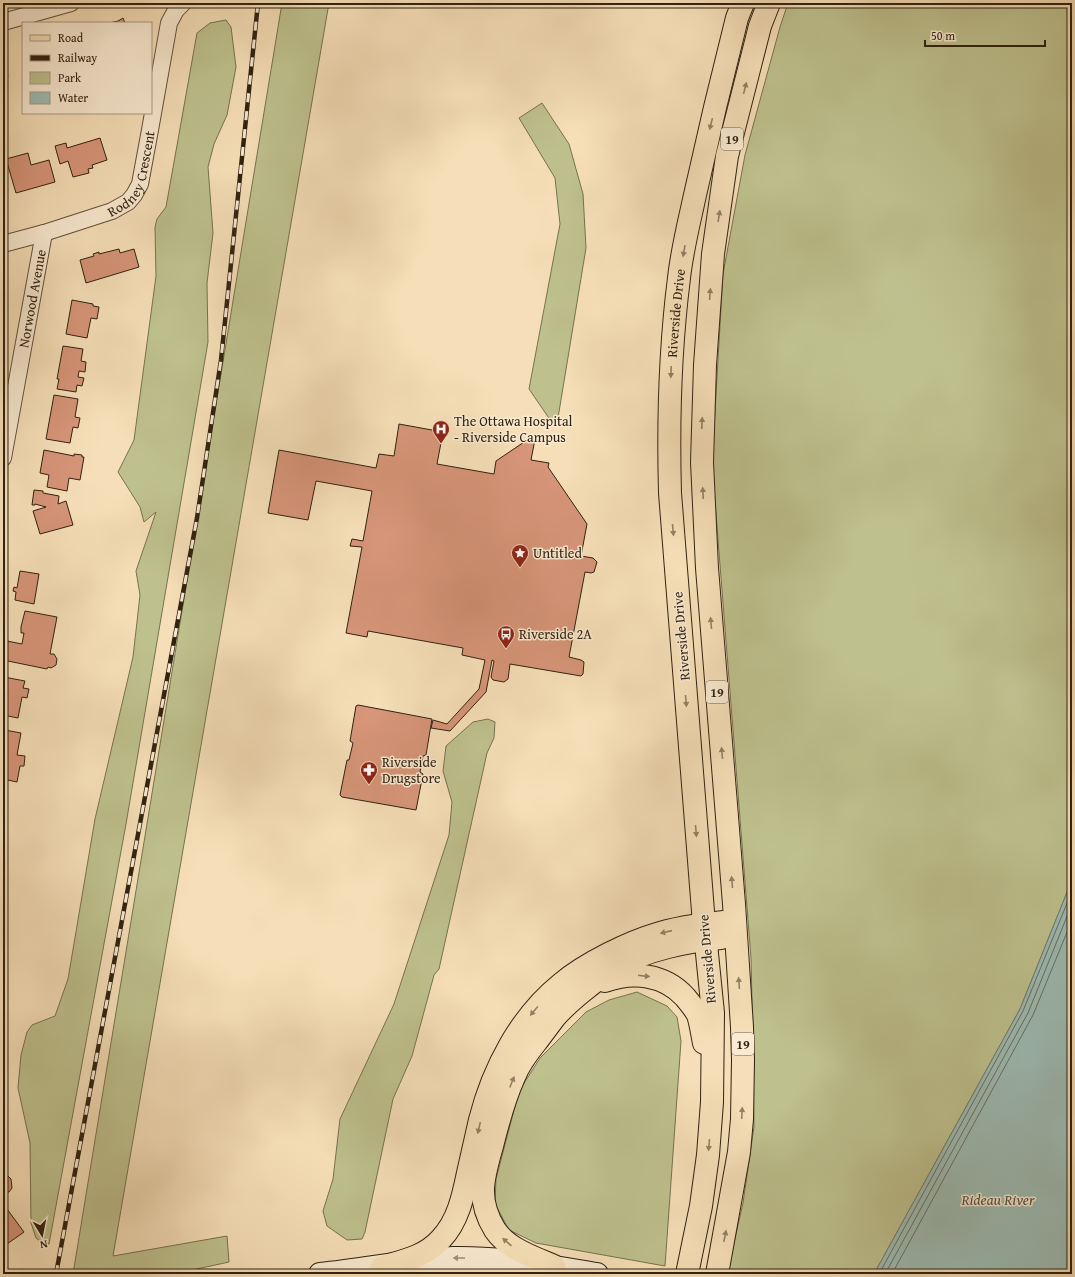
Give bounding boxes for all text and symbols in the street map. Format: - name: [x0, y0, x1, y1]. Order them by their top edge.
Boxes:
- legend: [22, 22, 152, 114]
- scale bar: [925, 22, 1045, 48]
- text: 50 m: [931, 27, 955, 44]
- text: Road: [58, 29, 84, 46]
- text: Railway: [58, 49, 97, 66]
- text: Park: [58, 69, 82, 86]
- one-way arrow: [742, 82, 748, 95]
- text: Water: [58, 89, 88, 106]
- one-way arrow: [708, 118, 714, 130]
- road number: 19: [721, 128, 743, 150]
- street label: Rodney Crescent: [104, 129, 160, 222]
- one-way arrow: [716, 209, 722, 222]
- one-way arrow: [680, 245, 686, 257]
- street label: Norwood Avenue: [13, 247, 51, 349]
- street label: Riverside Drive: [662, 267, 690, 358]
- one-way arrow: [706, 288, 713, 300]
- one-way arrow: [668, 366, 674, 379]
- place label: The Ottawa Hospital - Riverside Campus: [454, 411, 573, 447]
- one-way arrow: [699, 417, 706, 429]
- hospital icon: The Ottawa Hospital - Riverside Campus: [431, 419, 451, 444]
- one-way arrow: [700, 487, 707, 499]
- one-way arrow: [669, 524, 676, 536]
- place icon: Untitled: [510, 543, 530, 568]
- place label: Untitled: [533, 543, 582, 563]
- street label: Riverside Drive: [667, 590, 695, 681]
- one-way arrow: [708, 617, 715, 629]
- bus stop icon: Riverside 2A: [496, 624, 516, 649]
- place label: Riverside 2A: [519, 624, 592, 644]
- road number: 19: [706, 681, 728, 703]
- one-way arrow: [683, 695, 690, 707]
- one-way arrow: [718, 747, 725, 759]
- place label: Riverside Drugstore: [382, 752, 441, 788]
- pharmacy icon: Riverside Drugstore: [359, 760, 379, 785]
- one-way arrow: [693, 825, 700, 837]
- one-way arrow: [729, 876, 736, 888]
- street label: Riverside Drive: [693, 913, 721, 1004]
- one-way arrow: [659, 929, 671, 935]
- one-way arrow: [638, 973, 650, 979]
- one-way arrow: [736, 977, 743, 989]
- one-way arrow: [530, 1006, 539, 1017]
- road number: 19: [732, 1033, 754, 1055]
- one-way arrow: [509, 1075, 515, 1087]
- one-way arrow: [739, 1106, 745, 1119]
- one-way arrow: [475, 1121, 481, 1134]
- one-way arrow: [706, 1138, 713, 1151]
- water label: Rideau River: [961, 1189, 1035, 1210]
- north arrow: [22, 1215, 62, 1255]
- one-way arrow: [722, 1230, 728, 1242]
- text: N: [38, 1236, 49, 1253]
- one-way arrow: [502, 1237, 512, 1246]
- one-way arrow: [452, 1255, 465, 1261]

